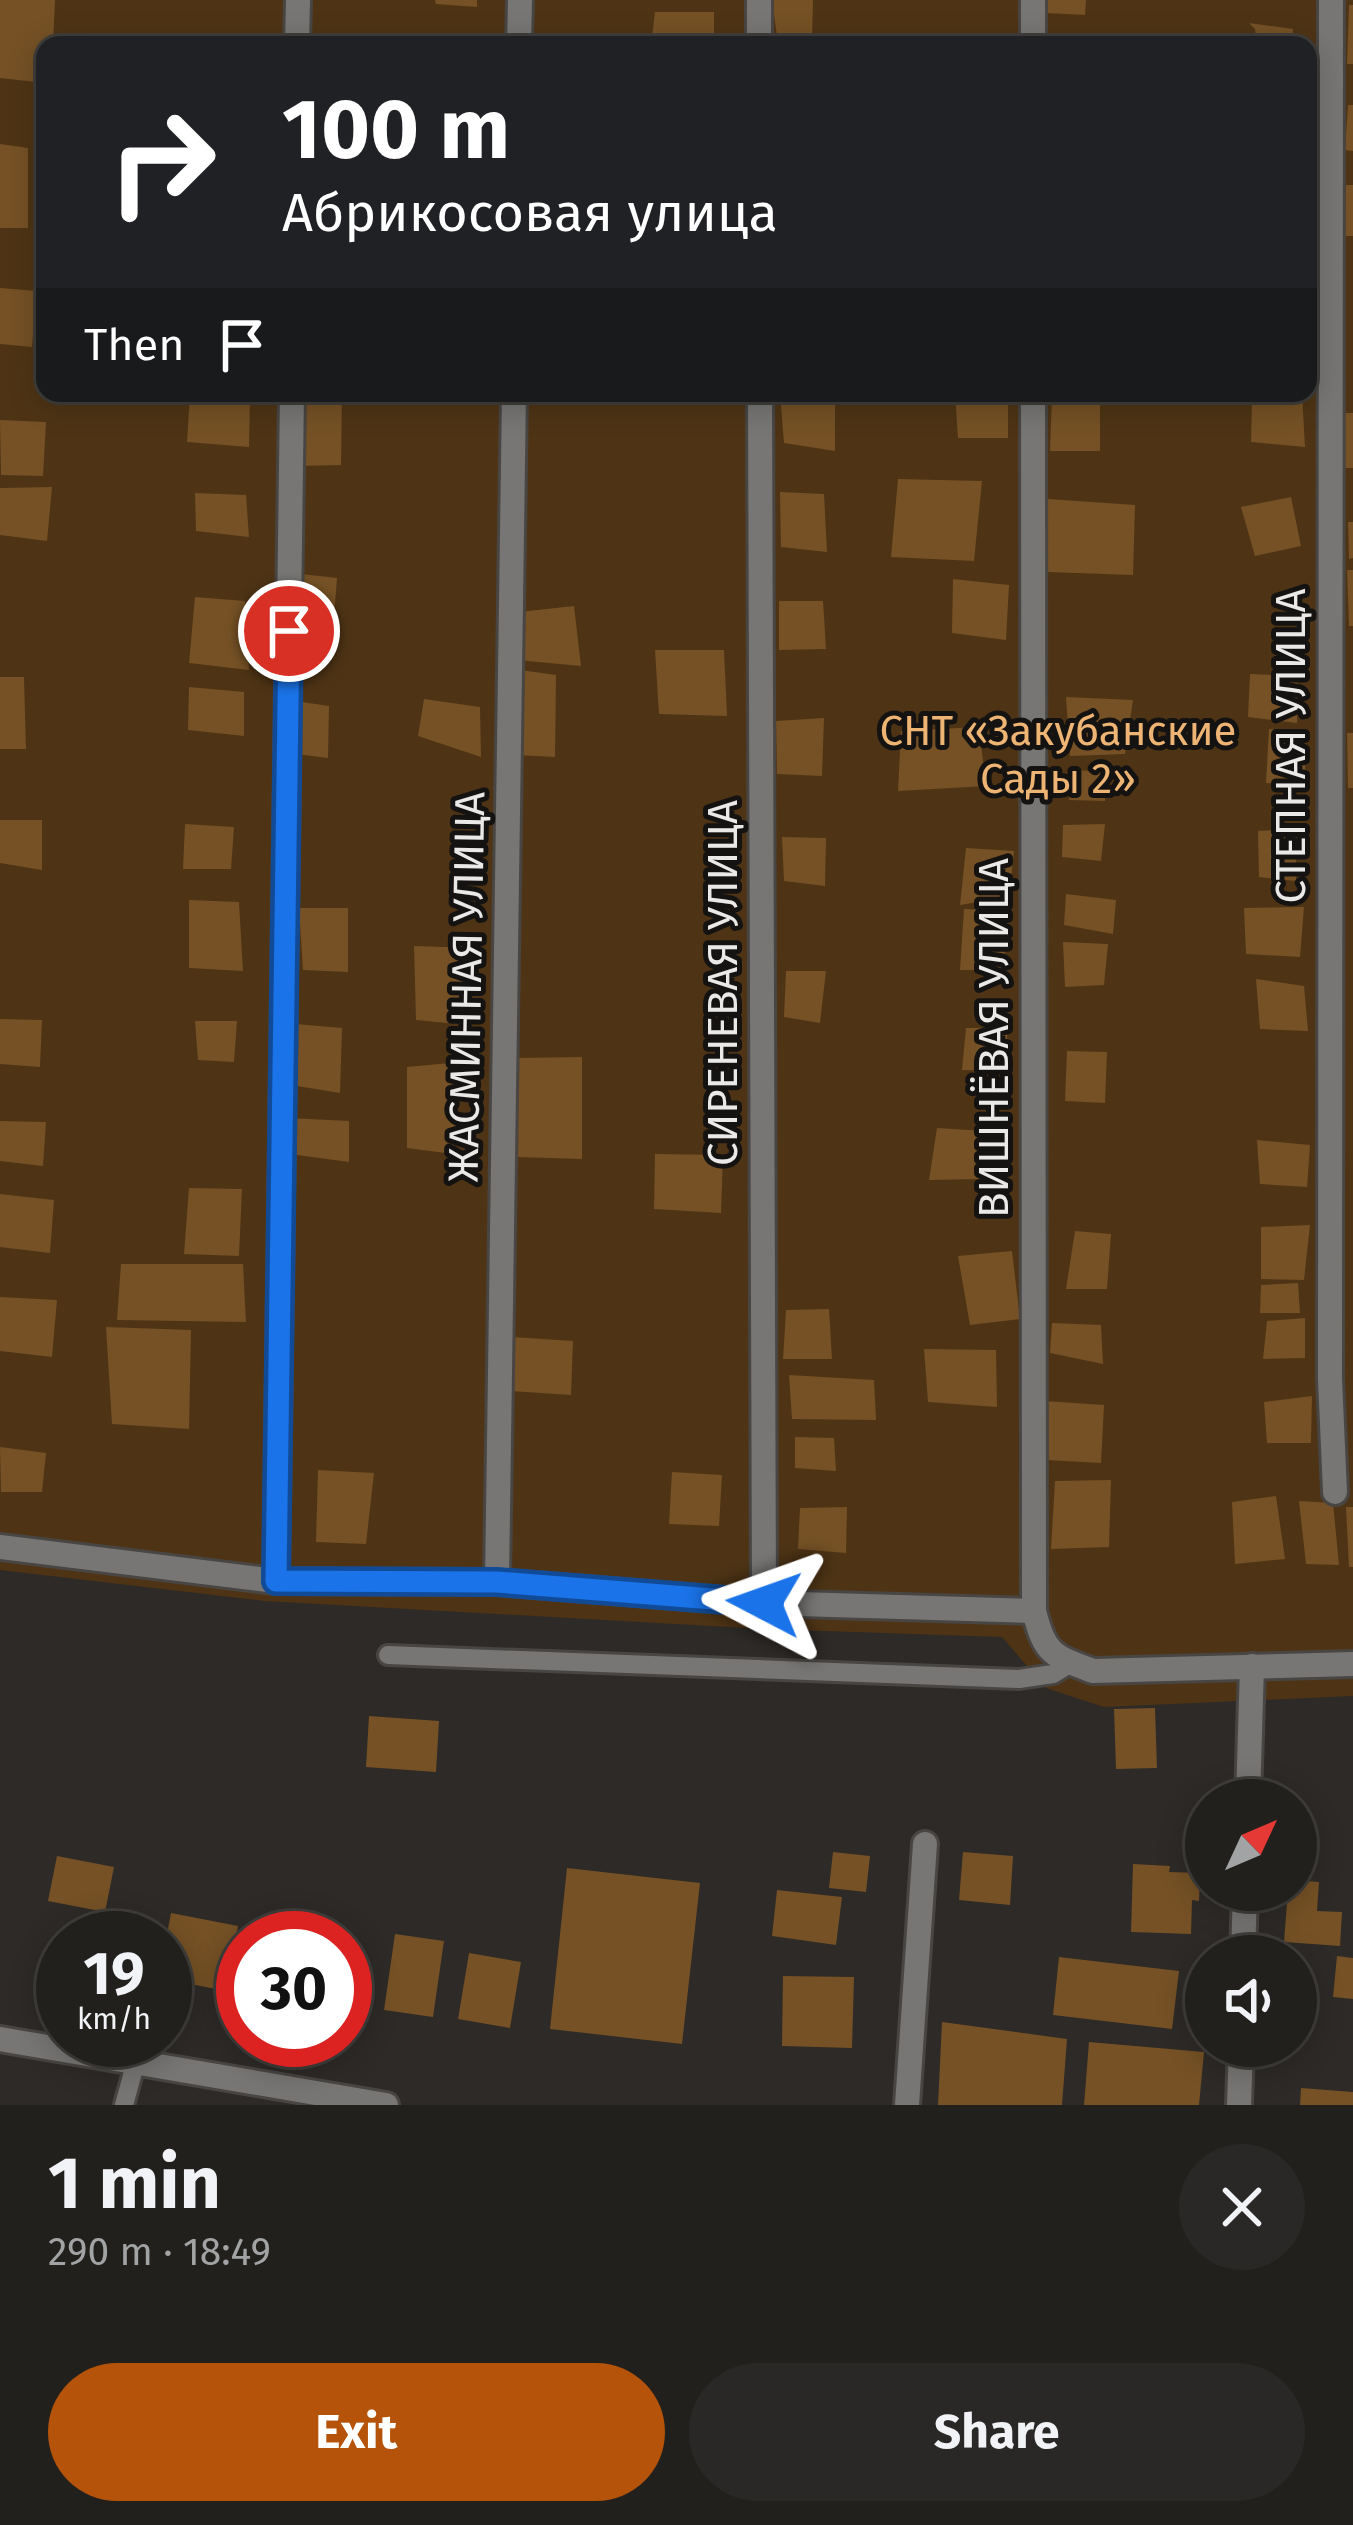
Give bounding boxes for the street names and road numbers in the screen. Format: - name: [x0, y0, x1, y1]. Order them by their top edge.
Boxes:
- street label: СТЕПНАЯ УЛИЦА: [1266, 589, 1316, 903]
- street label: ЖАСМИННАЯ УЛИЦА: [439, 791, 495, 1183]
- street label: СИРЕНЕВАЯ УЛИЦА: [698, 800, 748, 1166]
- street label: ВИШНЁВАЯ УЛИЦА: [969, 858, 1019, 1218]

